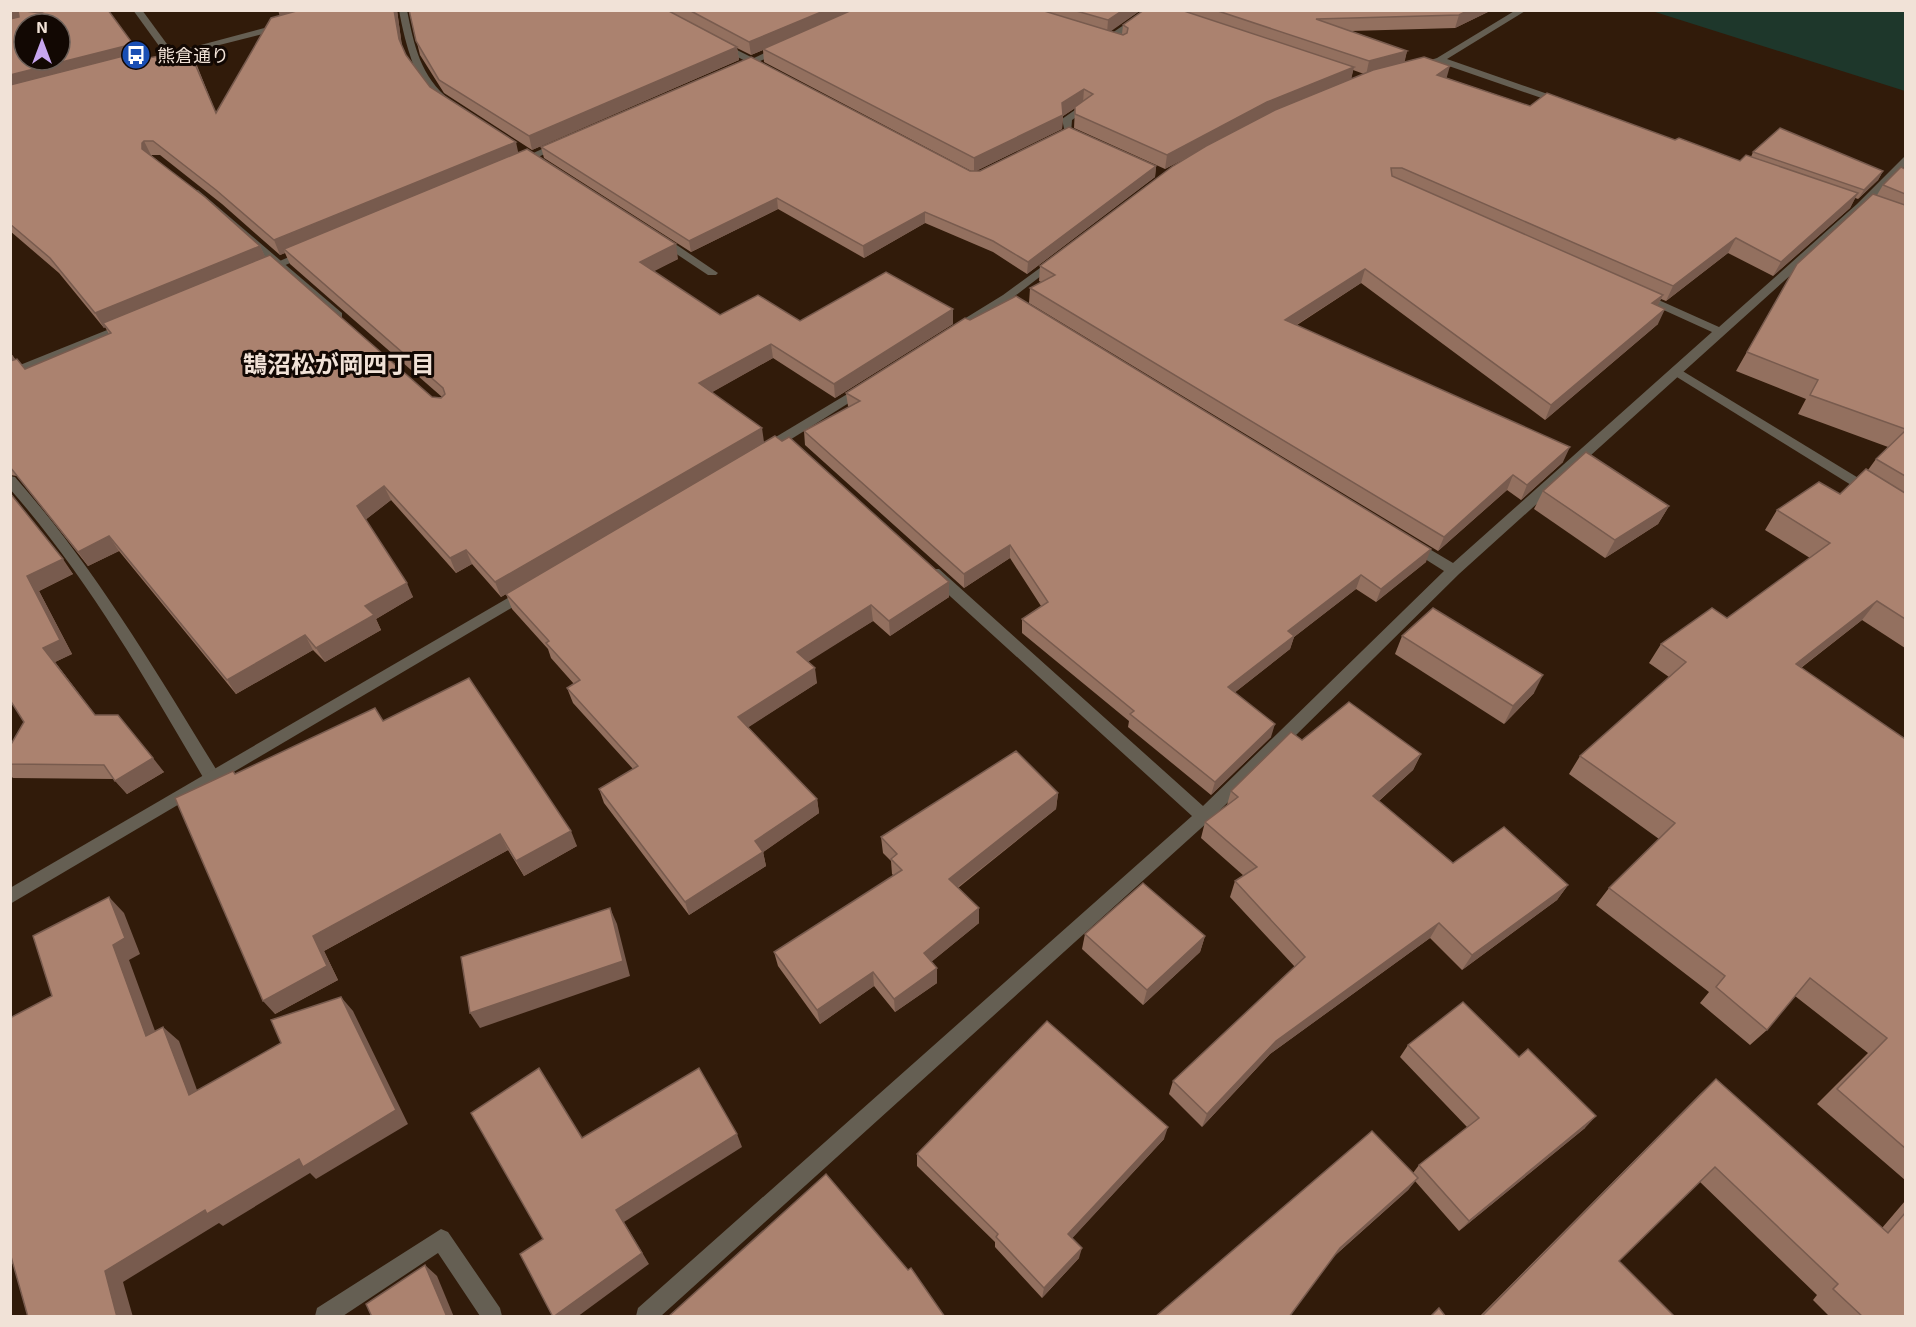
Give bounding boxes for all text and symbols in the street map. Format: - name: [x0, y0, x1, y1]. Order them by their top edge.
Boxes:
- north arrow: [12, 12, 72, 72]
- text: N: [36, 17, 48, 36]
- bus stop icon: 熊倉通り: [120, 39, 152, 71]
- place label: 熊倉通り: [157, 44, 229, 66]
- district label: 鵠沼松が岡四丁目: [243, 349, 435, 378]

